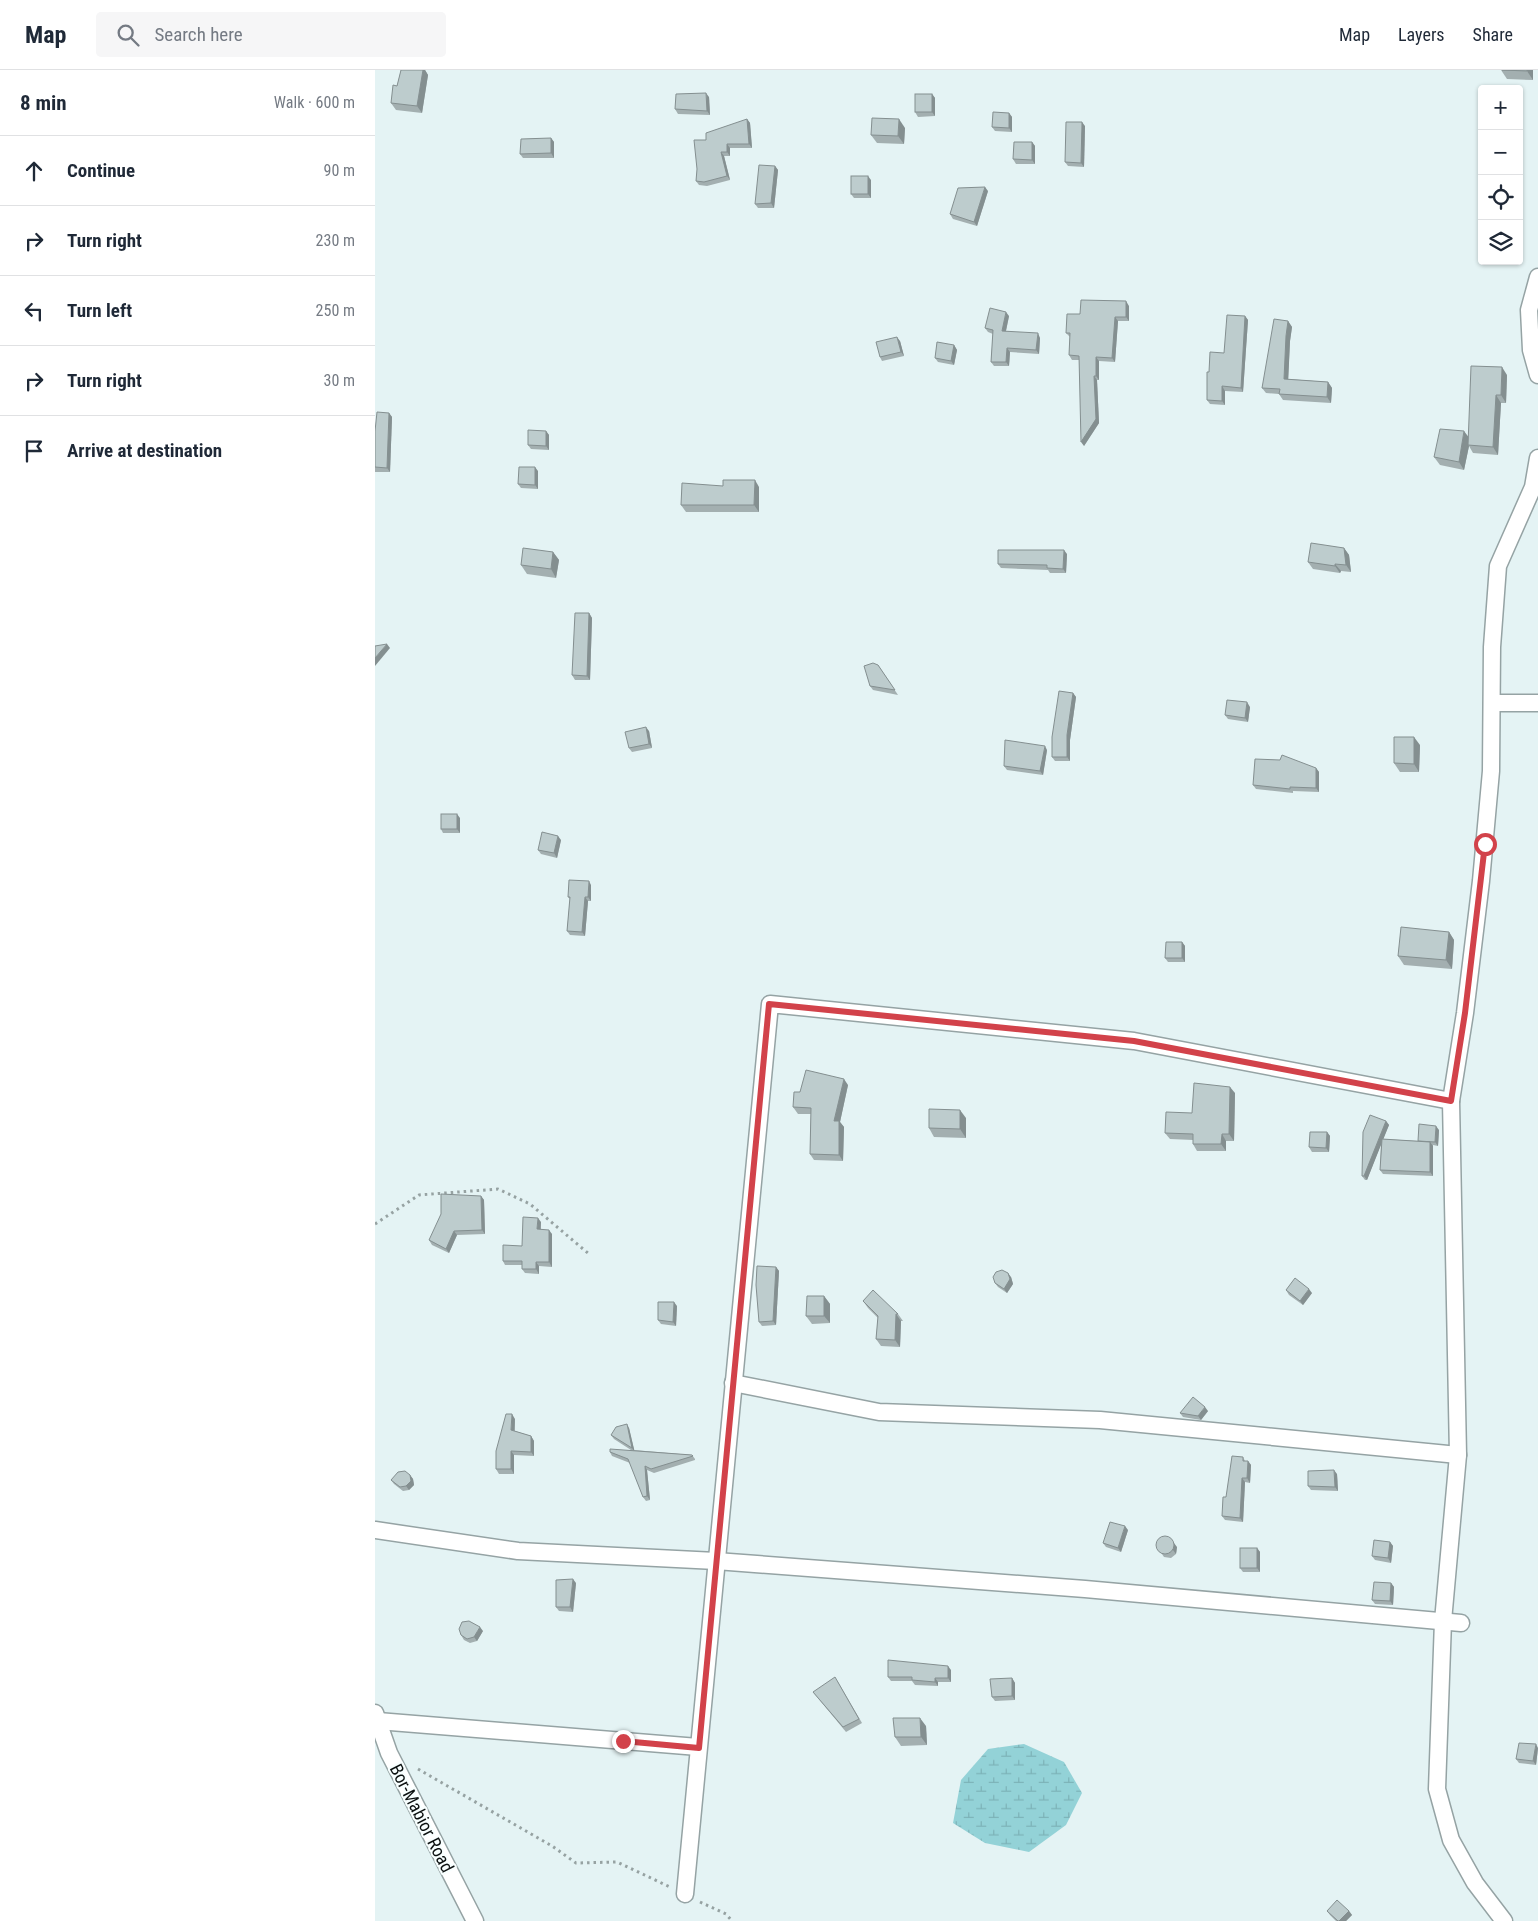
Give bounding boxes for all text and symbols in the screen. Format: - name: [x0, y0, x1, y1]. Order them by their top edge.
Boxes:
- search box: [96, 12, 446, 57]
- text: Map: [25, 21, 66, 49]
- icon: search: [114, 21, 142, 49]
- text: Search here: [154, 23, 243, 46]
- text: Map: [1339, 24, 1370, 45]
- text: Layers: [1398, 24, 1445, 45]
- text: Share: [1473, 24, 1513, 45]
- map controls: [1478, 85, 1523, 265]
- button: +: [1478, 85, 1523, 130]
- text: 8 min: [20, 91, 67, 115]
- text: Walk · 600 m: [274, 93, 355, 112]
- button: −: [1478, 130, 1523, 175]
- icon: ahead: [20, 157, 48, 185]
- text: Continue: [67, 159, 135, 182]
- text: 90 m: [323, 161, 355, 180]
- button: locate: [1478, 175, 1523, 220]
- button: layers: [1478, 220, 1523, 265]
- icon: right: [20, 227, 48, 255]
- text: Turn right: [67, 229, 142, 252]
- text: 230 m: [316, 231, 355, 250]
- icon: left: [20, 297, 48, 325]
- text: Turn left: [67, 299, 132, 322]
- text: 250 m: [316, 301, 355, 320]
- icon: right: [20, 367, 48, 395]
- text: Turn right: [67, 369, 142, 392]
- text: 30 m: [323, 371, 355, 390]
- icon: arrive: [20, 437, 48, 465]
- text: Arrive at destination: [67, 439, 222, 462]
- route start: [1474, 833, 1497, 856]
- route end: [612, 1730, 635, 1753]
- street label: Bor-Mabior Road: [386, 1760, 458, 1876]

